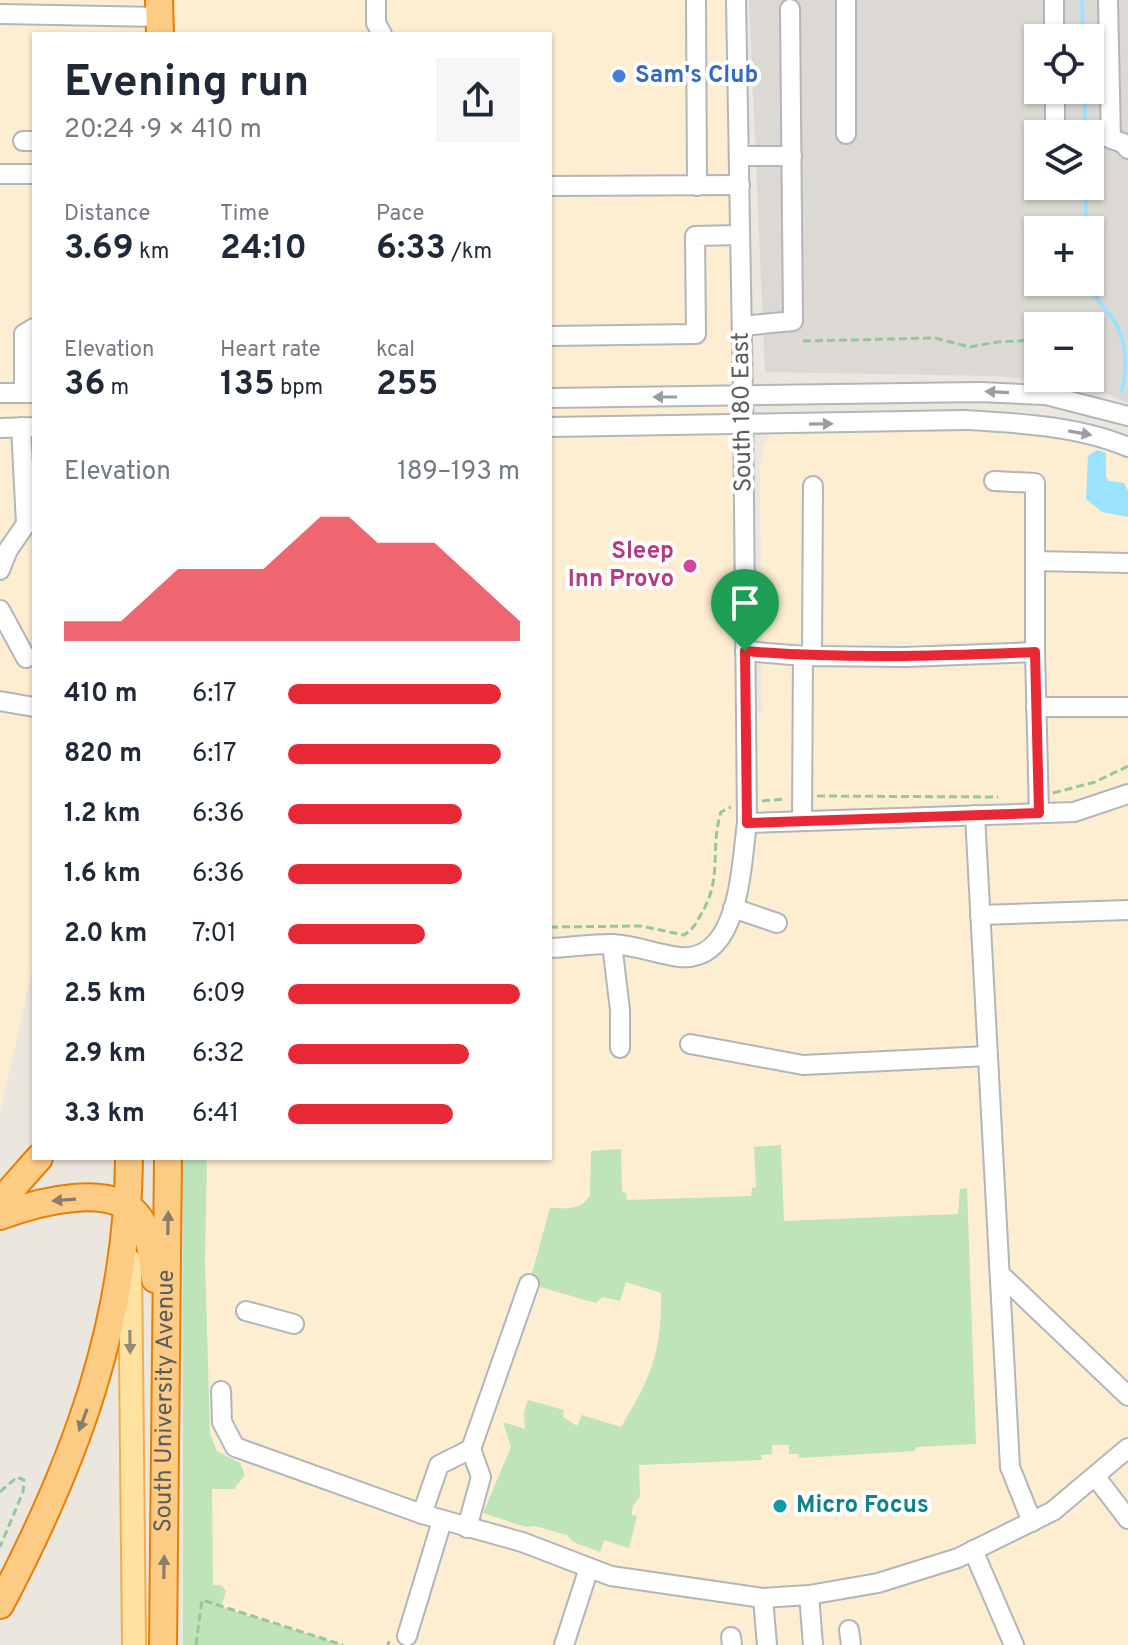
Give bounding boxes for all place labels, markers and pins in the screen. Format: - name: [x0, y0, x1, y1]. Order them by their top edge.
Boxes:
- place label: Sam's Club: [635, 61, 758, 91]
- marker: Sam's Club: [610, 67, 628, 85]
- place label: Sleep Inn Provo: [568, 537, 674, 595]
- marker: Sleep Inn Provo: [681, 557, 699, 575]
- pin: [711, 569, 779, 651]
- place label: Micro Focus: [796, 1491, 929, 1521]
- marker: Micro Focus: [771, 1497, 789, 1515]

